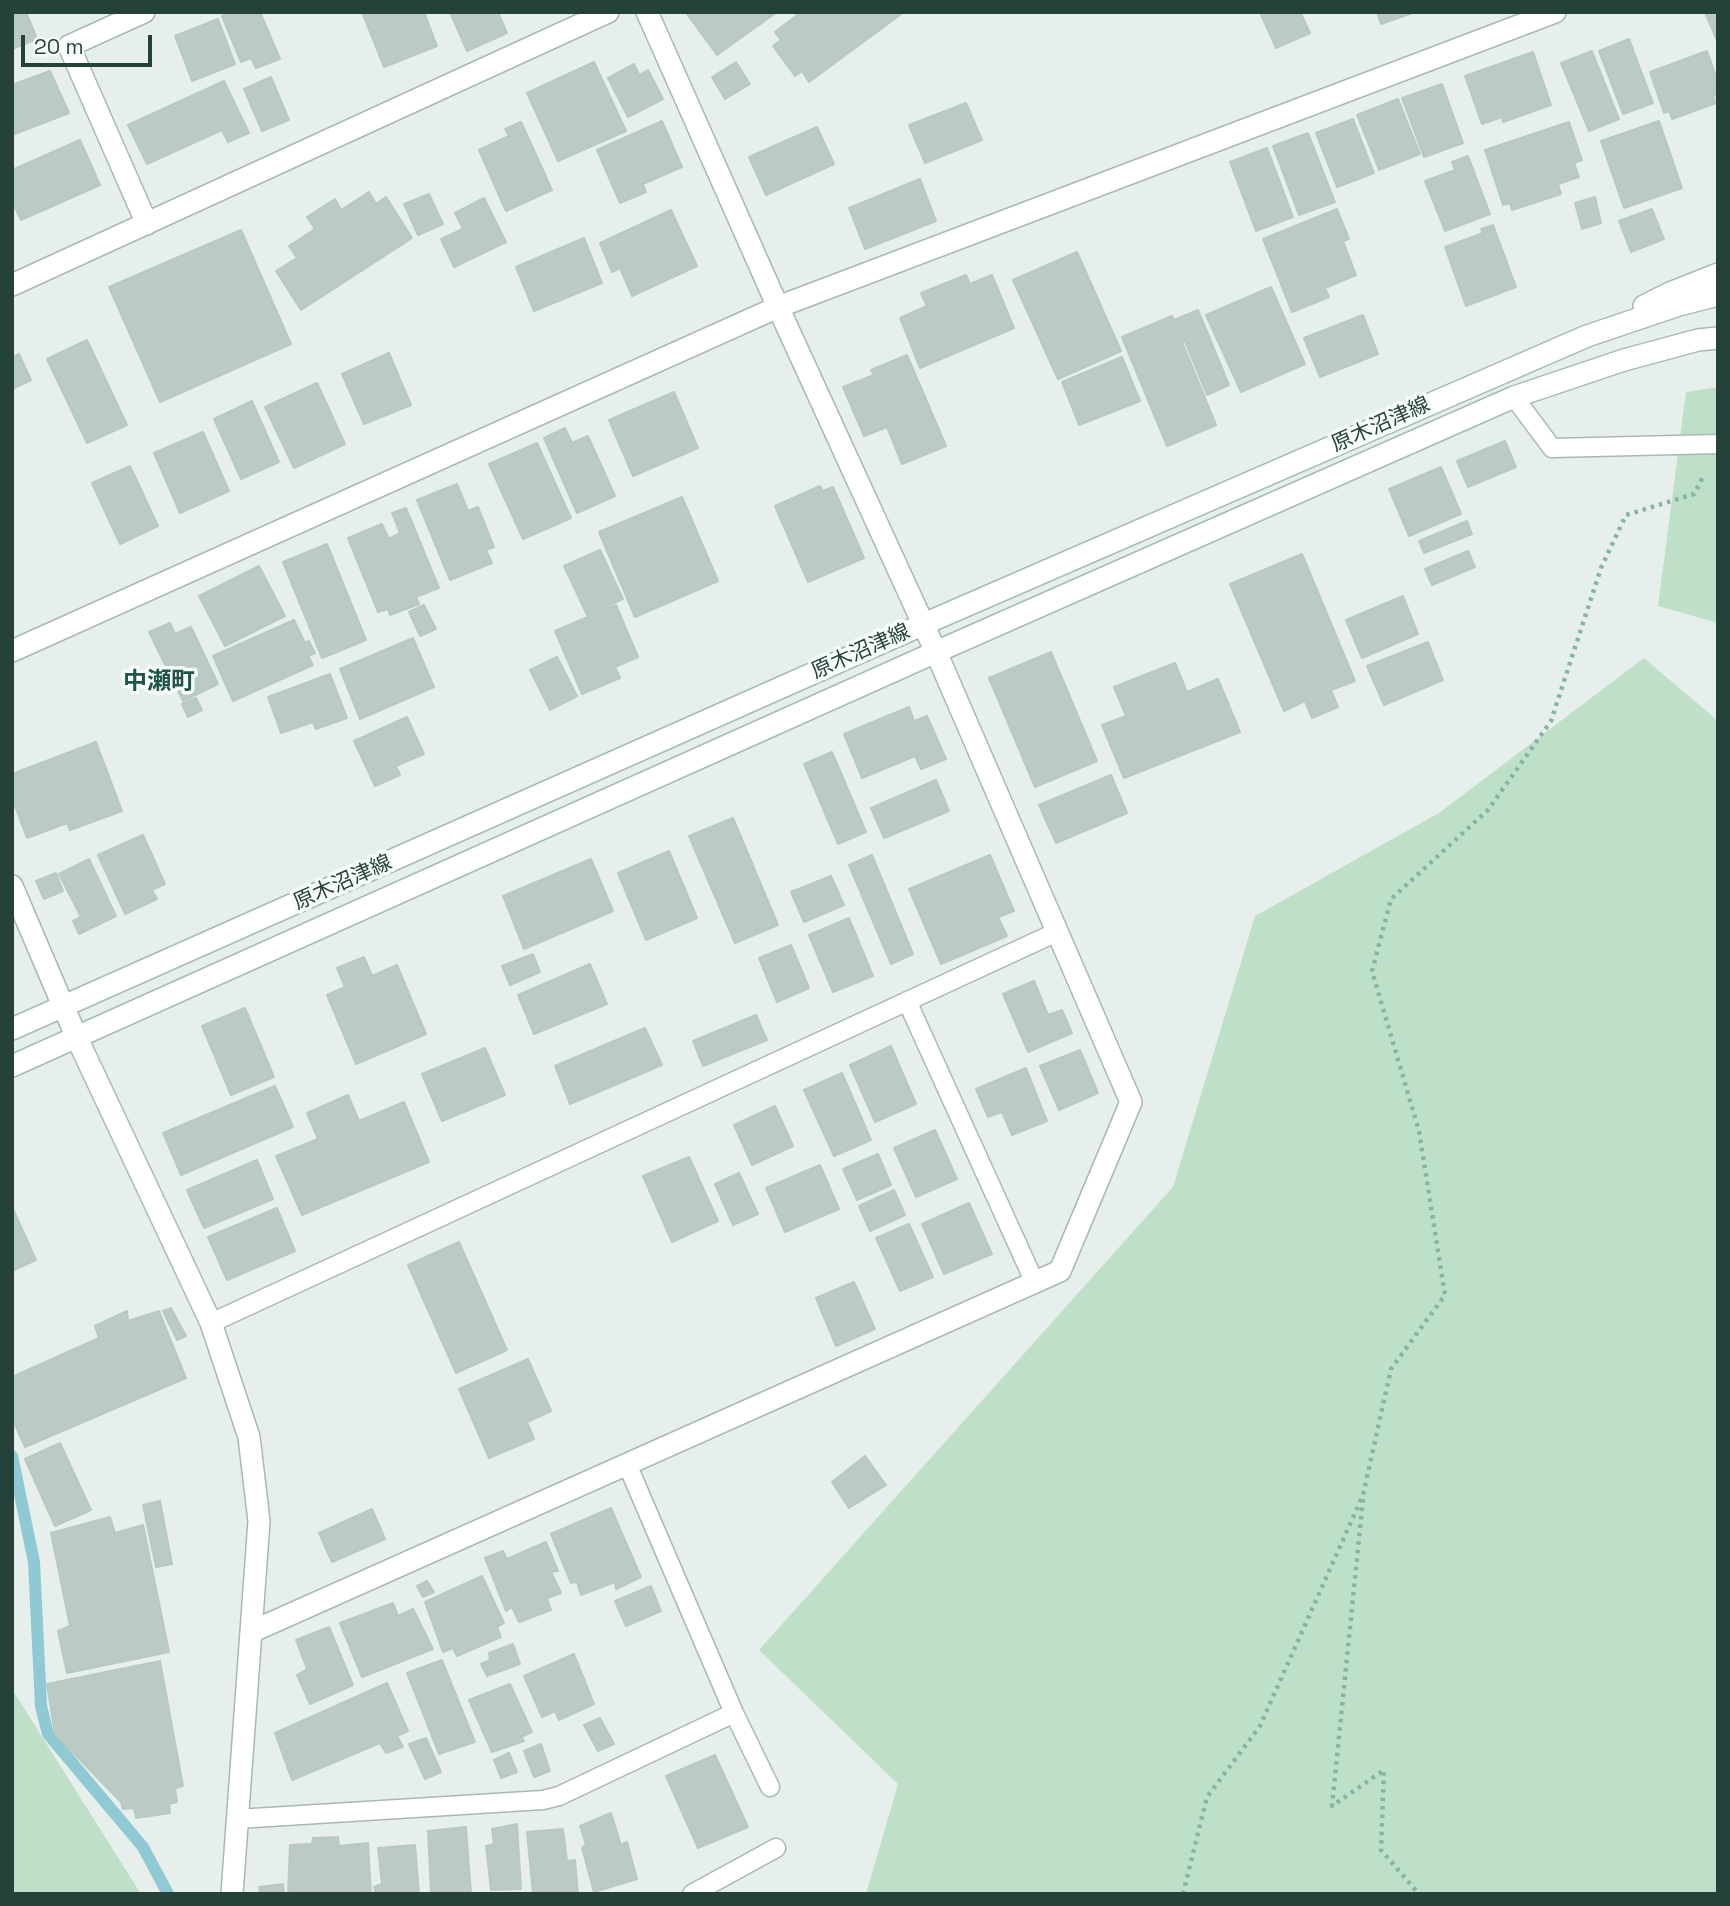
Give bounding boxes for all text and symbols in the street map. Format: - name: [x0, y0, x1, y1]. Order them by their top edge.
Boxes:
- scale bar: [24, 21, 156, 65]
- text: 20 m: [34, 33, 84, 60]
- street label: 原木沼津線: [1328, 392, 1434, 458]
- street label: 原木沼津線: [808, 619, 914, 685]
- district label: 中瀬町: [123, 668, 195, 696]
- street label: 原木沼津線: [290, 850, 396, 916]

